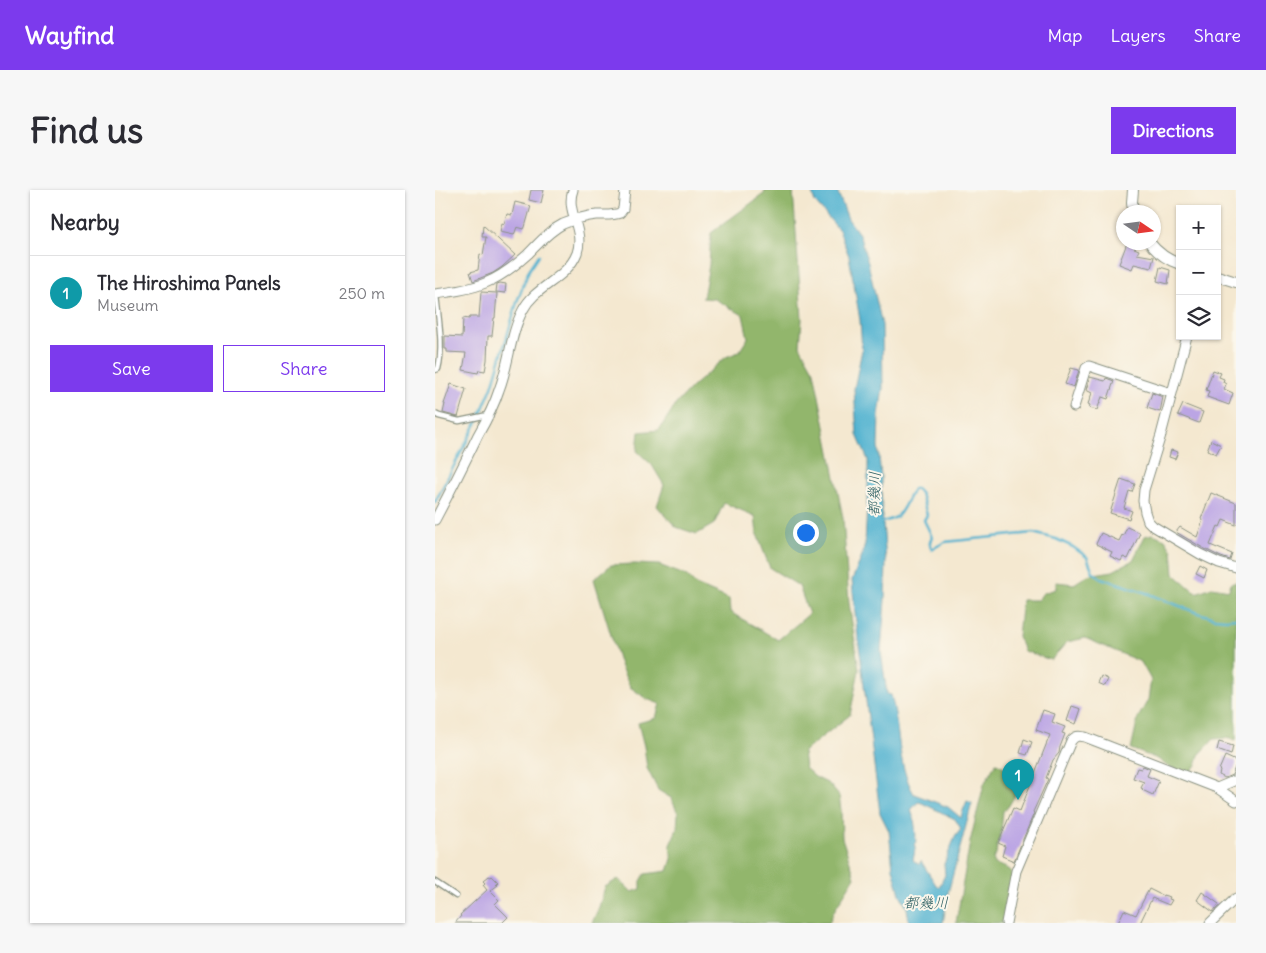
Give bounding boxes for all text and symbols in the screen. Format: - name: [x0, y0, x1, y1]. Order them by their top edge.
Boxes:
- text: Wayfind: [25, 20, 114, 50]
- text: Map: [1047, 24, 1082, 47]
- text: Layers: [1110, 24, 1166, 47]
- text: Share: [1194, 24, 1241, 47]
- button: Directions: [1111, 107, 1236, 154]
- text: Find us: [30, 108, 143, 152]
- north arrow: [1116, 205, 1161, 250]
- map controls: [1176, 205, 1221, 340]
- button: +: [1176, 205, 1221, 250]
- text: Nearby: [50, 209, 120, 236]
- button: −: [1176, 250, 1221, 295]
- text: The Hiroshima Panels: [97, 271, 281, 295]
- text: 1: [63, 283, 69, 303]
- text: 250 m: [339, 283, 385, 303]
- text: Museum: [97, 295, 159, 315]
- button: layers: [1176, 295, 1221, 340]
- button: Save: [50, 345, 213, 392]
- button: Share: [223, 345, 385, 392]
- water label: 都幾川: [864, 471, 884, 517]
- your location: [793, 520, 819, 546]
- pin: 1: [1002, 759, 1034, 800]
- water label: 都幾川: [903, 893, 949, 912]

